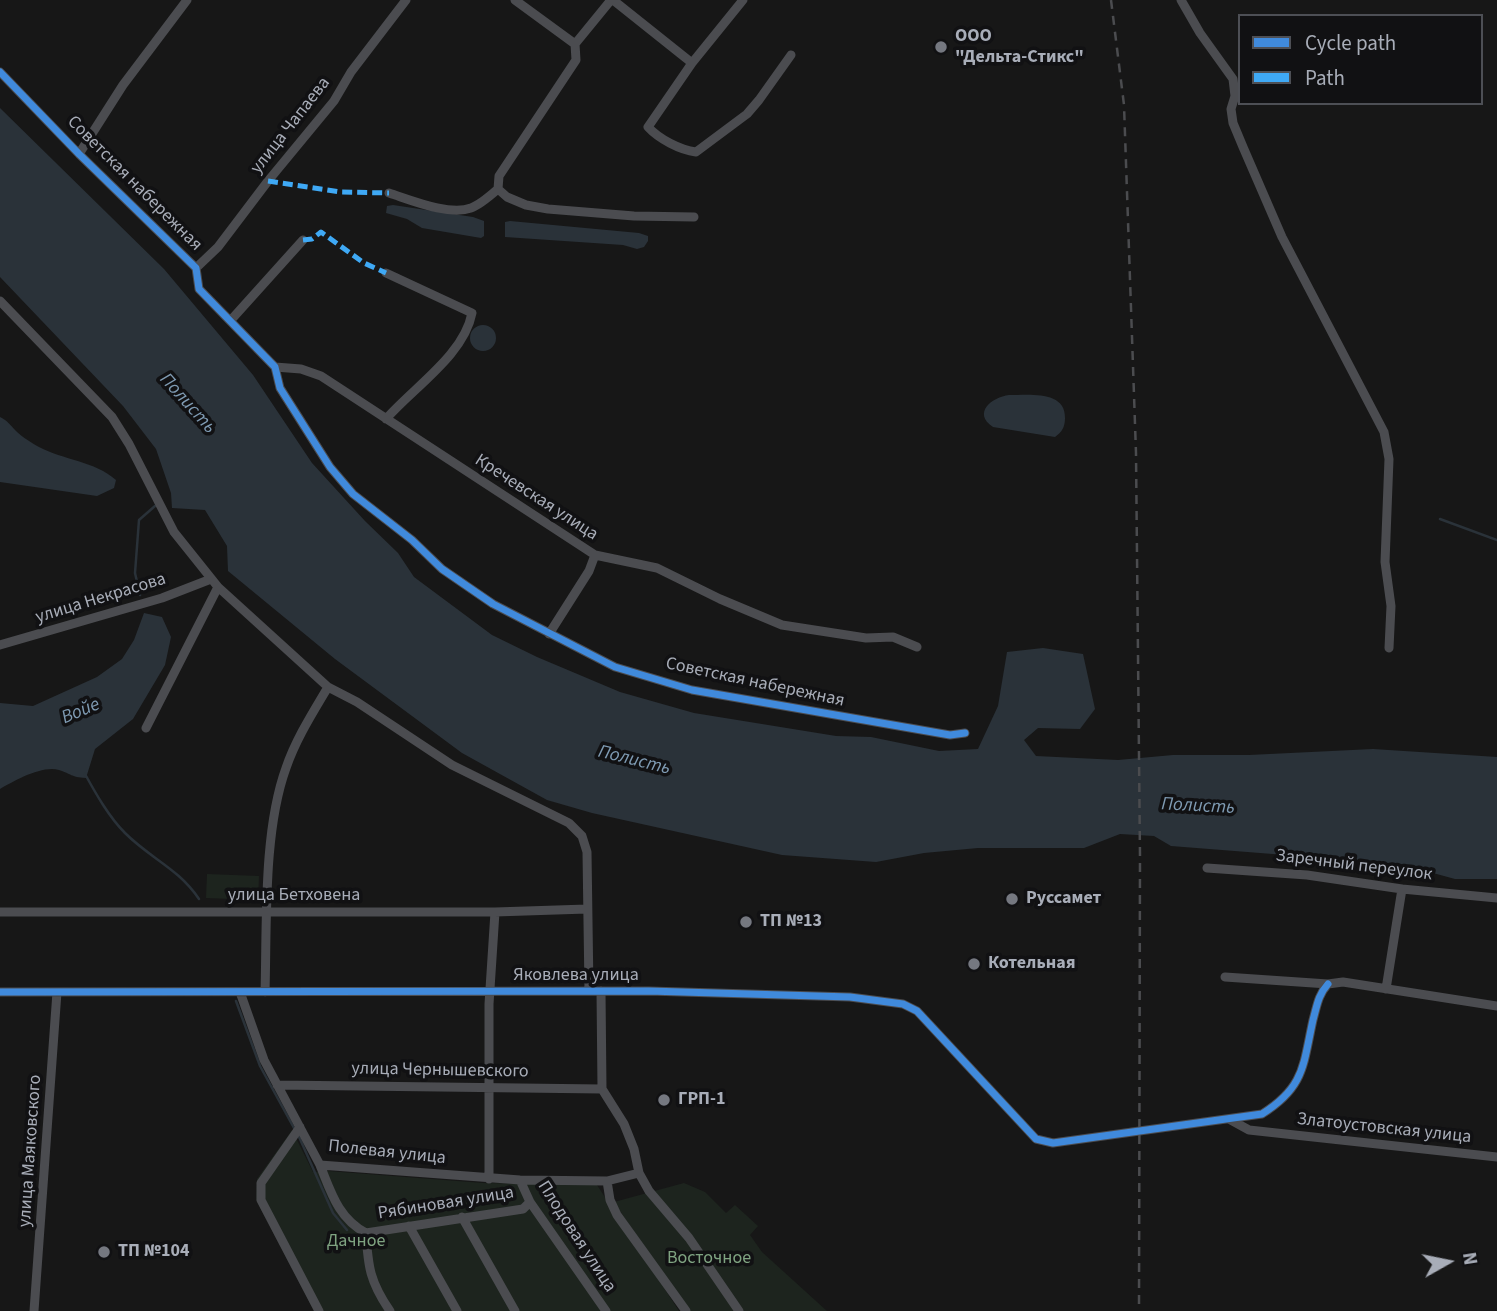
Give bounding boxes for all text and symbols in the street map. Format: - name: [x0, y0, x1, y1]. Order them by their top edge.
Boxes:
- legend: [1238, 14, 1483, 105]
- place label: ООО "Дельта-Стикс": [955, 26, 1084, 68]
- text: Cycle path: [1305, 28, 1396, 58]
- marker: ООО "Дельта-Стикс": [933, 39, 949, 55]
- text: Path: [1305, 63, 1345, 93]
- street label: улица Чапаева: [247, 73, 335, 179]
- street label: Советская набережная: [62, 112, 206, 256]
- water label: Полисть: [154, 369, 220, 439]
- street label: Кречевская улица: [470, 450, 602, 546]
- street label: улица Некрасова: [33, 569, 169, 629]
- street label: Советская набережная: [664, 653, 846, 713]
- water label: Войе: [58, 694, 104, 730]
- water label: Полисть: [596, 741, 672, 781]
- water label: Полисть: [1161, 794, 1235, 820]
- street label: Заречный переулок: [1275, 846, 1433, 886]
- street label: улица Бетховена: [228, 885, 360, 907]
- place label: Руссамет: [1026, 888, 1101, 910]
- marker: Руссамет: [1004, 891, 1020, 907]
- place label: ТП №13: [760, 911, 822, 933]
- marker: ТП №13: [738, 914, 754, 930]
- place label: Котельная: [988, 953, 1075, 975]
- marker: Котельная: [966, 956, 982, 972]
- street label: Яковлева улица: [513, 965, 639, 987]
- street label: улица Чернышевского: [351, 1059, 529, 1083]
- street label: улица Маяковского: [15, 1074, 47, 1228]
- place label: ГРП-1: [678, 1089, 726, 1111]
- marker: ГРП-1: [656, 1092, 672, 1108]
- street label: Златоустовская улица: [1296, 1109, 1472, 1149]
- street label: Полевая улица: [327, 1136, 447, 1170]
- street label: Плодовая улица: [532, 1177, 620, 1297]
- street label: Рябиновая улица: [377, 1183, 515, 1225]
- north arrow: [1413, 1227, 1483, 1297]
- park label: Дачное: [327, 1231, 385, 1253]
- place label: ТП №104: [118, 1241, 189, 1263]
- marker: ТП №104: [96, 1244, 112, 1260]
- park label: Восточное: [667, 1248, 751, 1270]
- text: N: [1455, 1250, 1484, 1267]

